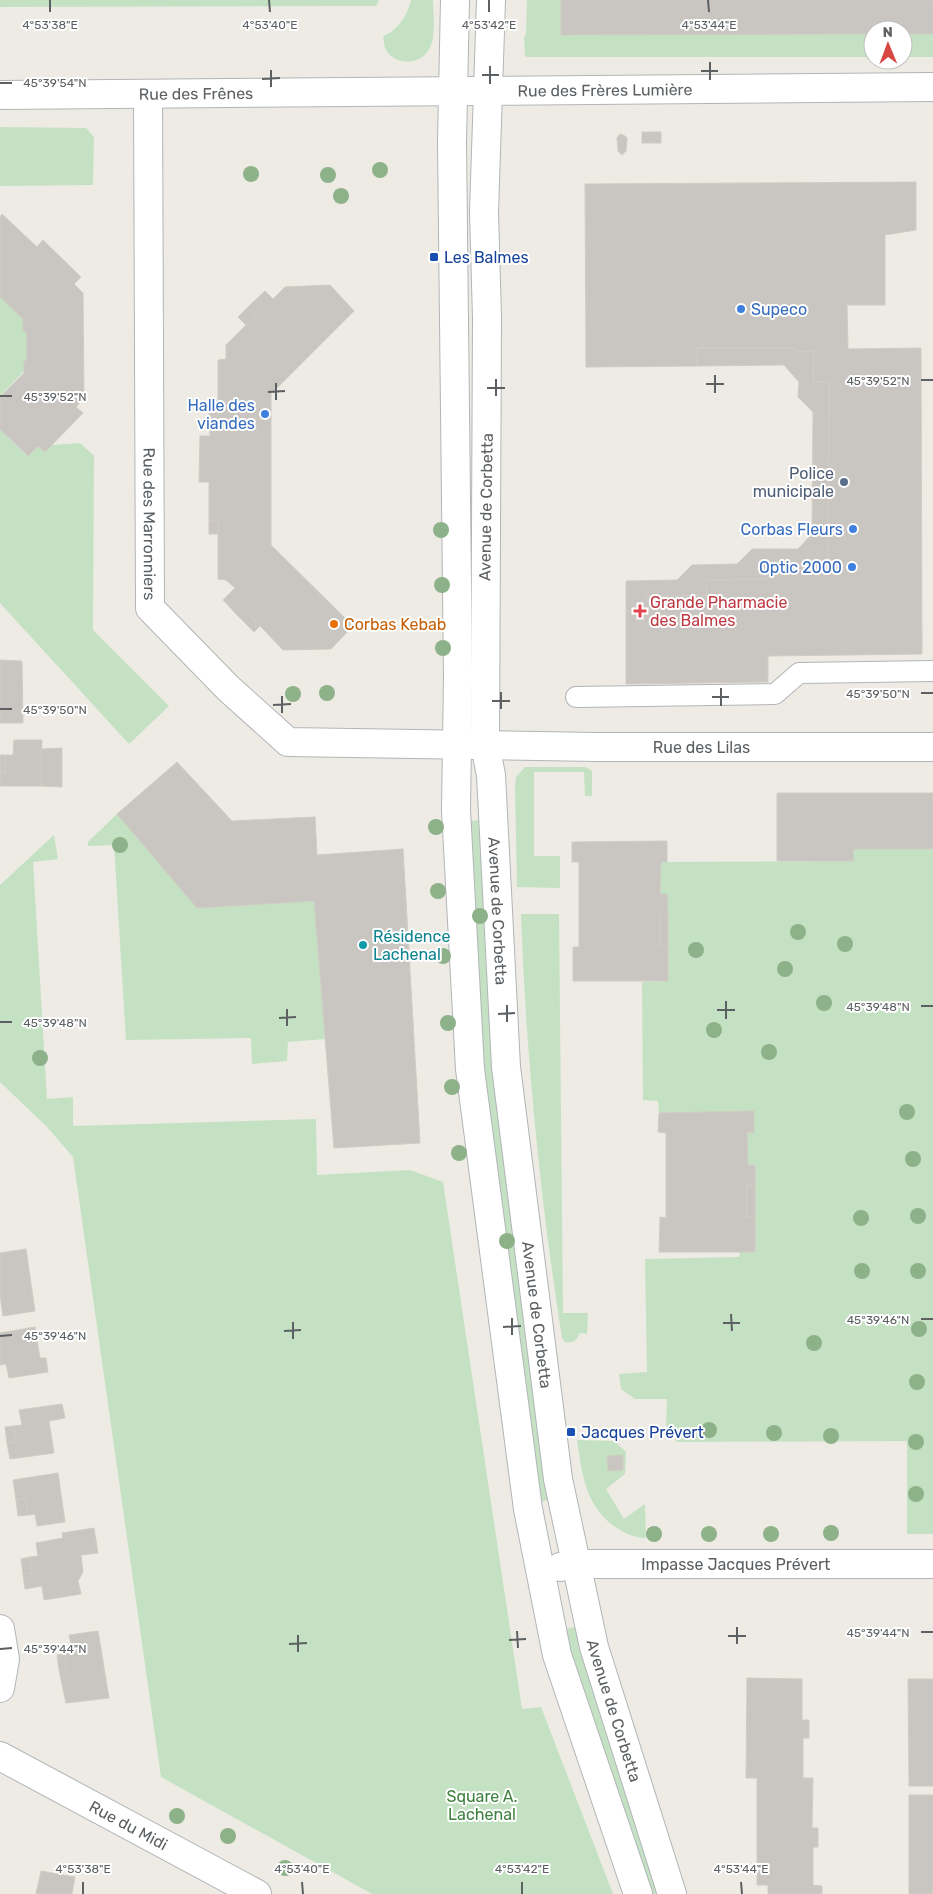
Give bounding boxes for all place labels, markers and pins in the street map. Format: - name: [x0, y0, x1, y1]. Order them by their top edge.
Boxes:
- place label: Les Balmes: [444, 248, 529, 267]
- marker: Les Balmes: [428, 251, 440, 263]
- place label: Supeco: [751, 300, 807, 319]
- marker: Supeco: [735, 303, 747, 315]
- place label: Halle des viandes: [187, 396, 255, 433]
- marker: Halle des viandes: [259, 408, 271, 420]
- place label: Police municipale: [753, 464, 834, 501]
- marker: Police municipale: [838, 476, 850, 488]
- place label: Corbas Fleurs: [741, 520, 843, 539]
- marker: Corbas Fleurs: [847, 523, 859, 535]
- place label: Optic 2000: [759, 558, 842, 577]
- marker: Optic 2000: [846, 561, 858, 573]
- place label: Grande Pharmacie des Balmes: [650, 593, 787, 630]
- marker: Grande Pharmacie des Balmes: [634, 605, 646, 617]
- place label: Corbas Kebab: [344, 615, 446, 634]
- marker: Corbas Kebab: [328, 618, 340, 630]
- place label: Résidence Lachenal: [373, 927, 450, 964]
- marker: Résidence Lachenal: [357, 939, 369, 951]
- place label: Jacques Prévert: [581, 1423, 704, 1442]
- marker: Jacques Prévert: [565, 1426, 577, 1438]

